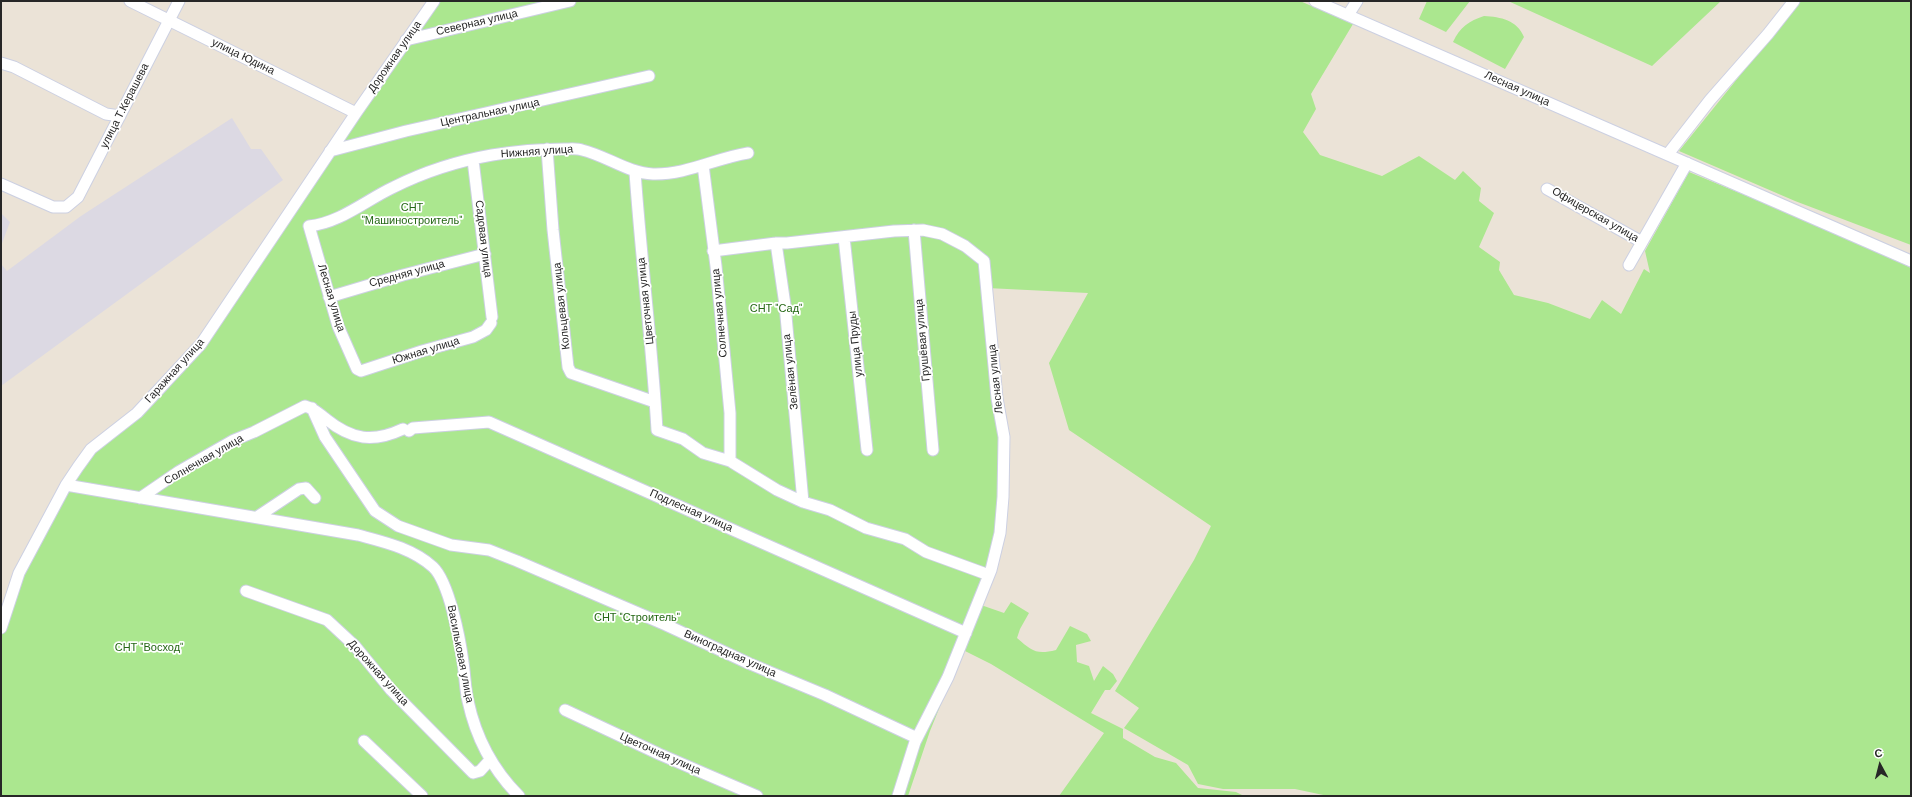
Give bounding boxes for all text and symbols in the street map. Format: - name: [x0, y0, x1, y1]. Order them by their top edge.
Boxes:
- street label: Северная улица: [435, 7, 519, 39]
- street label: Дорожная улица: [365, 19, 425, 95]
- street label: улица Юдина: [209, 36, 277, 78]
- street label: улица Т.Керашева: [98, 61, 152, 151]
- street label: Лесная улица: [1482, 69, 1552, 109]
- street label: Центральная улица: [439, 96, 541, 130]
- street label: Нижняя улица: [500, 143, 574, 161]
- street label: Офицерская улица: [1549, 185, 1641, 245]
- street label: Садовая улица: [472, 200, 494, 278]
- park label: СНТ "Машиностроитель": [362, 201, 462, 227]
- street label: Цветочная улица: [635, 257, 657, 345]
- street label: Средняя улица: [368, 258, 446, 290]
- street label: Кольцевая улица: [551, 262, 573, 350]
- street label: Лесная улица: [314, 263, 348, 333]
- street label: Солнечная улица: [710, 268, 730, 358]
- street label: Грушёвая улица: [913, 298, 933, 382]
- park label: СНТ "Сад": [750, 302, 802, 316]
- street label: улица Пруды: [846, 310, 866, 378]
- street label: Зелёная улица: [780, 333, 802, 411]
- street label: Южная улица: [391, 334, 461, 368]
- street label: Гаражная улица: [143, 336, 207, 406]
- street label: Лесная улица: [986, 343, 1006, 415]
- street label: Солнечная улица: [162, 432, 246, 488]
- street label: Подлесная улица: [647, 487, 735, 535]
- street label: Васильковая улица: [444, 604, 476, 704]
- park label: СНТ "Строитель": [594, 611, 680, 625]
- street label: Виноградная улица: [682, 628, 778, 680]
- street label: Дорожная улица: [345, 637, 411, 709]
- park label: СНТ "Восход": [115, 641, 183, 655]
- street label: Цветочная улица: [617, 730, 703, 778]
- north arrow: [1860, 745, 1900, 785]
- text: С: [1874, 746, 1883, 761]

